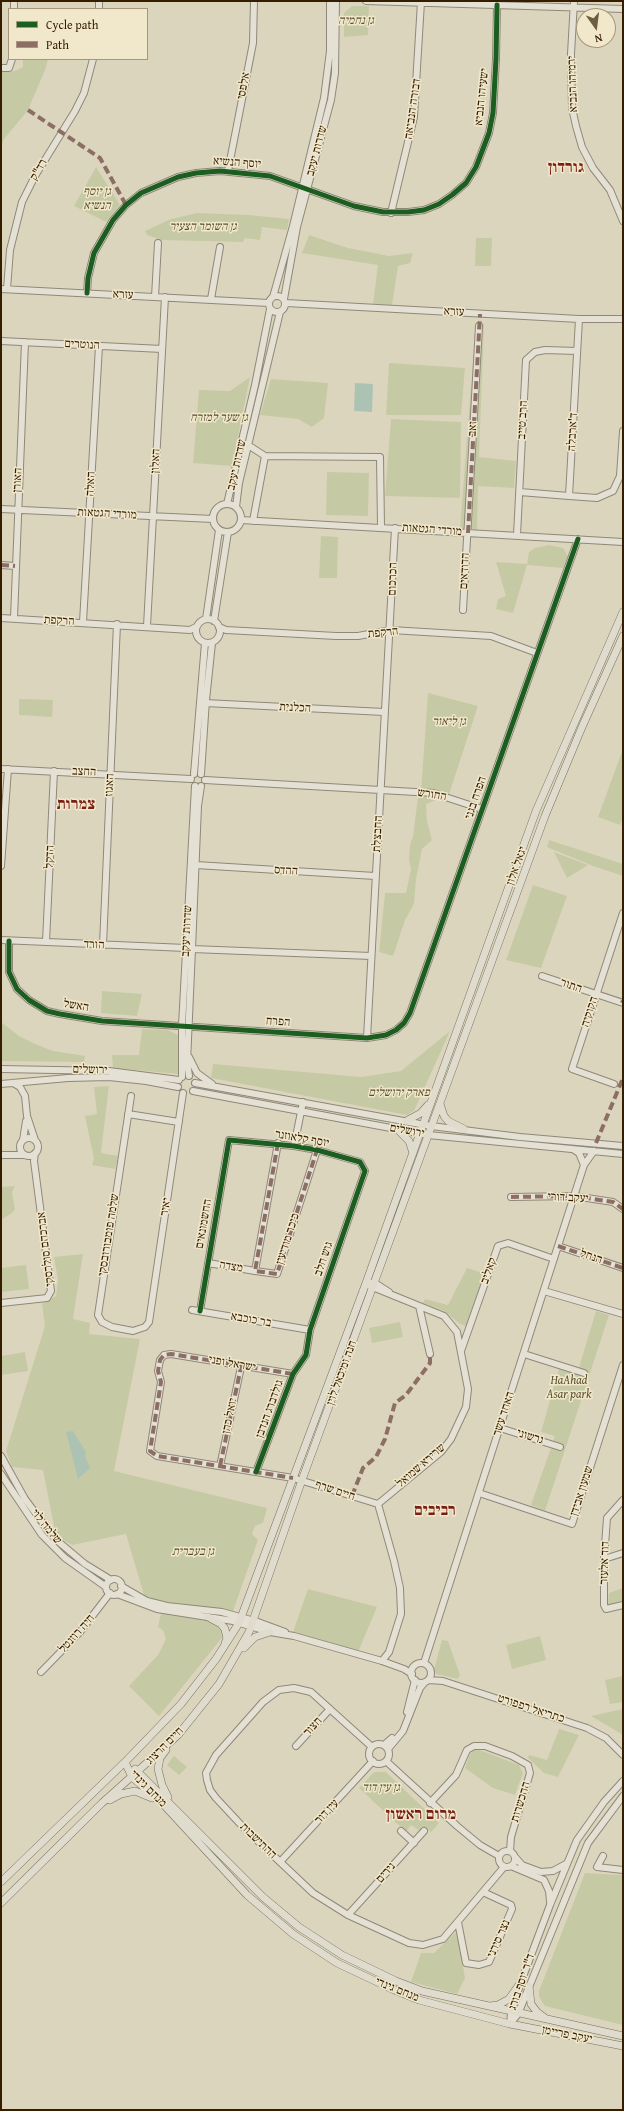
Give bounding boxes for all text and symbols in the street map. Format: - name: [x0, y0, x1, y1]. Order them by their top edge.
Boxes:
- legend: [8, 8, 148, 60]
- north arrow: [576, 8, 616, 48]
- park label: גן נחמיה: [338, 14, 374, 28]
- text: Cycle path: [46, 16, 98, 33]
- text: N: [593, 30, 604, 47]
- text: Path: [46, 36, 69, 53]
- street label: ירמיהו הנביא: [565, 55, 581, 113]
- street label: ישעיהו הנביא: [472, 68, 492, 126]
- street label: אלפסי: [234, 71, 254, 101]
- street label: דבורה הנביאה: [402, 78, 424, 140]
- street label: שדרות יעקב: [303, 124, 331, 178]
- street label: יוסף הנשיא: [212, 154, 262, 172]
- street label: רד"ק: [27, 157, 51, 183]
- district label: גורדון: [548, 158, 584, 178]
- park label: גן יוסף הנשיא: [83, 185, 111, 213]
- park label: גן השומר הצעיר: [169, 220, 237, 234]
- street label: עזרא: [112, 287, 134, 303]
- street label: עזרא: [443, 304, 465, 320]
- street label: הנוטרים: [64, 337, 100, 353]
- street label: הרב טייב: [515, 400, 531, 440]
- park label: גן שער למזרח: [190, 411, 248, 425]
- street label: ד'ארבלה: [565, 412, 581, 452]
- street label: זאב: [465, 421, 481, 437]
- street label: שדרות יעקב: [224, 438, 250, 492]
- street label: האלון: [148, 448, 164, 474]
- street label: האורן: [10, 467, 26, 493]
- street label: האלה: [83, 471, 99, 497]
- street label: מורדי הגטאות: [77, 505, 137, 523]
- street label: מורדי הגטאות: [402, 521, 462, 539]
- street label: הדודאים: [457, 552, 473, 590]
- street label: הכרכום: [385, 562, 401, 596]
- street label: הרקפת: [43, 613, 75, 629]
- street label: הרקפת: [367, 624, 399, 642]
- street label: הכלנית: [279, 700, 311, 716]
- park label: גן ליאור: [432, 715, 466, 729]
- street label: החצב: [72, 764, 96, 780]
- street label: האגוז: [102, 773, 118, 797]
- street label: הפרח בגני: [462, 775, 490, 821]
- street label: החורש: [416, 786, 448, 804]
- district label: צמרות: [57, 795, 95, 815]
- street label: החבצלת: [370, 815, 386, 853]
- street label: הדקל: [42, 845, 58, 869]
- street label: יגאל אלון: [503, 845, 531, 887]
- street label: ההדס: [274, 863, 298, 879]
- street label: שדרות יעקב: [178, 905, 196, 957]
- street label: הורד: [83, 937, 105, 953]
- street label: התור: [558, 976, 584, 996]
- street label: הקוקיה: [578, 995, 602, 1029]
- street label: האשל: [62, 997, 90, 1015]
- street label: הפרח: [265, 1014, 291, 1030]
- street label: ירושלים: [72, 1062, 108, 1078]
- park label: פארק ירושלים: [368, 1086, 430, 1100]
- street label: ירושלים: [389, 1121, 425, 1141]
- street label: יוסף קלאוזנר: [274, 1127, 330, 1151]
- street label: יעקב דורי: [547, 1190, 589, 1206]
- street label: שלמה פומבורובסקי: [95, 1193, 123, 1277]
- street label: יאיר: [157, 1197, 175, 1217]
- street label: החשמונאים: [193, 1198, 215, 1250]
- street label: אברכהם סולרסקי: [34, 1211, 58, 1287]
- street label: כיכר מודיעין: [273, 1211, 303, 1267]
- street label: גוש חלב: [311, 1240, 337, 1278]
- street label: הנחל: [578, 1246, 604, 1268]
- street label: קאליב: [478, 1256, 500, 1286]
- street label: מצדה: [218, 1258, 244, 1276]
- street label: בר כוכבא: [230, 1309, 272, 1331]
- street label: חנה ומיכאל לוין: [324, 1339, 360, 1407]
- street label: ישראל ופני: [207, 1353, 257, 1375]
- park label: HaAhad Asar park: [547, 1374, 591, 1402]
- street label: גולדברג הנדבן: [253, 1378, 287, 1440]
- street label: האחד עשר: [490, 1390, 518, 1438]
- street label: יואל כהן: [219, 1397, 241, 1435]
- street label: גרשוני: [515, 1426, 545, 1448]
- street label: שרירא שמואל: [394, 1441, 448, 1491]
- street label: שמעון אבידן: [567, 1464, 597, 1518]
- street label: חיים שרף: [313, 1478, 357, 1504]
- district label: רביבים: [414, 1501, 456, 1521]
- street label: שלמה לוי: [28, 1507, 64, 1547]
- street label: דוד אלעזר: [597, 1541, 613, 1585]
- park label: גן בעברית: [172, 1545, 214, 1559]
- street label: חיה רוזנטל: [56, 1612, 98, 1656]
- street label: כתריאל רפפורט: [496, 1691, 566, 1727]
- street label: חצור: [300, 1714, 326, 1740]
- street label: חיים הרצוג: [143, 1724, 187, 1768]
- street label: מנחם גינדי: [127, 1768, 169, 1810]
- street label: ההכשרות: [508, 1780, 534, 1824]
- park label: גן עין דוד: [362, 1781, 400, 1795]
- street label: עין דור: [312, 1797, 342, 1827]
- district label: מרום ראשון: [386, 1805, 456, 1825]
- street label: ההתישבות: [237, 1820, 279, 1862]
- street label: נירים: [373, 1860, 399, 1886]
- street label: נצר סירני: [484, 1918, 514, 1960]
- street label: ד"ר יוסף בורג: [506, 1952, 538, 2012]
- street label: מנחם גינדי: [373, 1975, 421, 2005]
- street label: יעקב פריימן: [541, 2023, 593, 2047]

